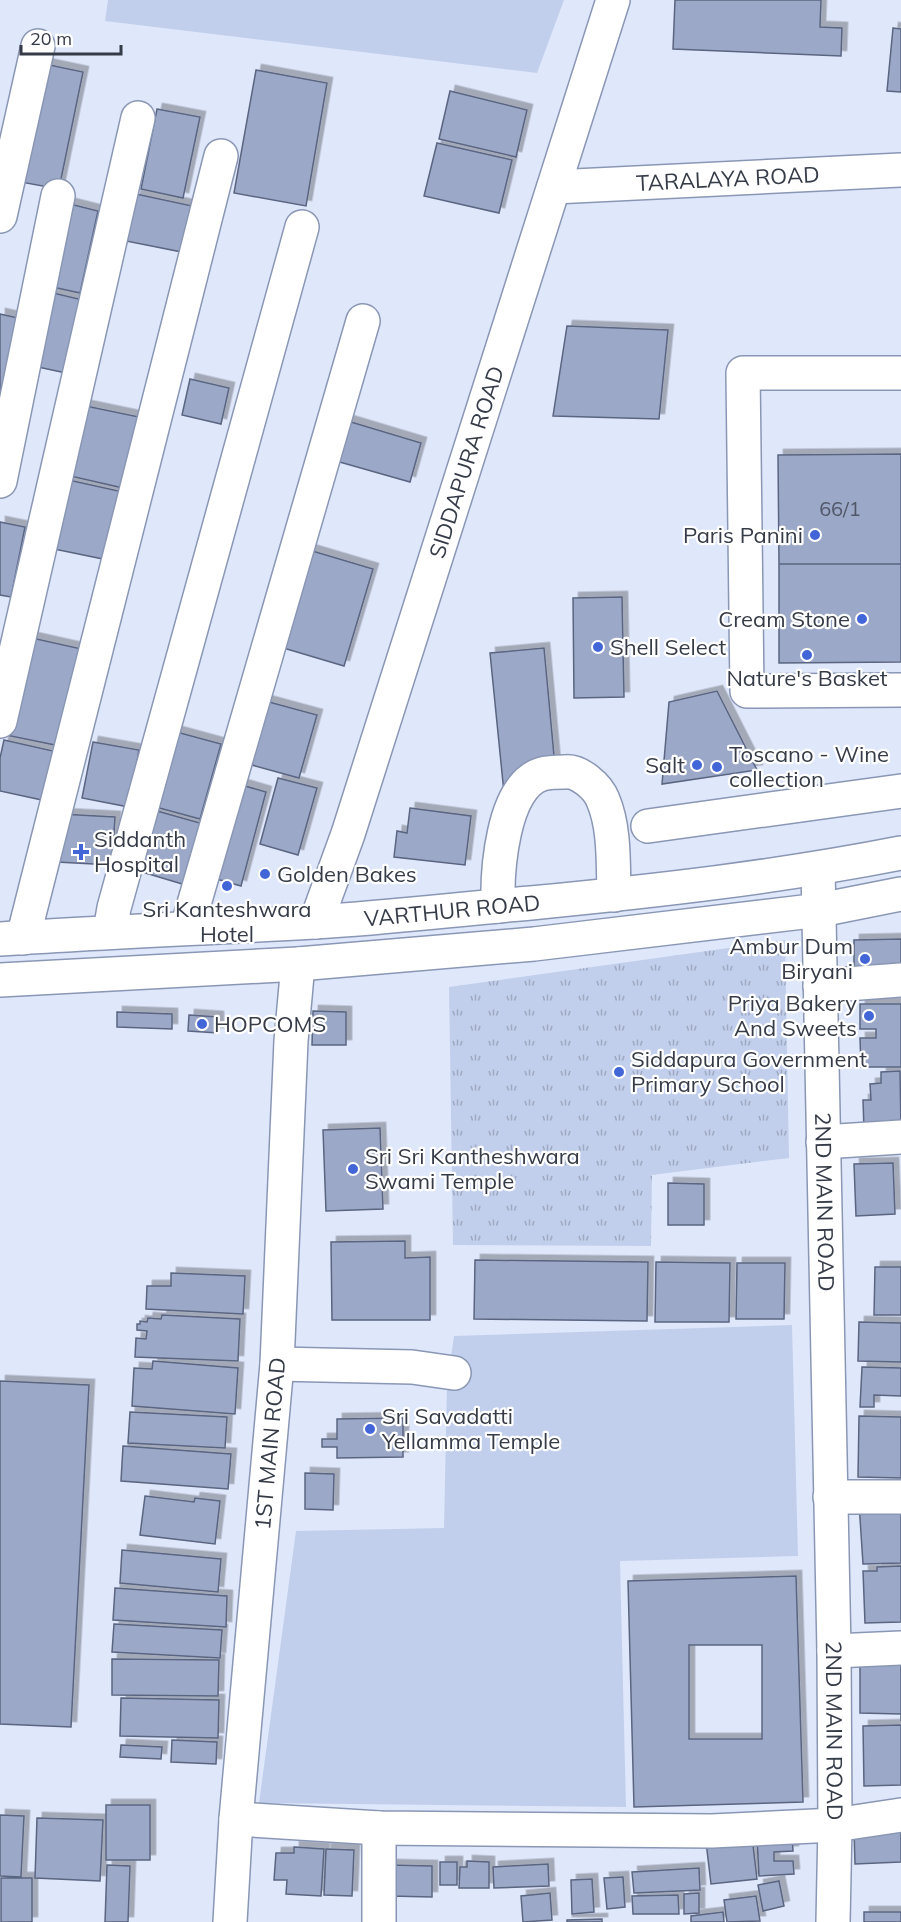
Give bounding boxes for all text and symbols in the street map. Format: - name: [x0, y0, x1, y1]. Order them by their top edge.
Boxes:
- scale bar: [21, 18, 122, 56]
- text: 20 m: [30, 27, 72, 50]
- street label: TARALAYA ROAD: [635, 160, 820, 197]
- street label: SIDDAPURA ROAD: [423, 362, 510, 561]
- house number: 66/1: [819, 496, 861, 521]
- place label: Paris Panini: [683, 521, 803, 549]
- marker: Paris Panini: [808, 528, 822, 542]
- place label: Cream Stone: [718, 605, 850, 633]
- marker: Cream Stone: [855, 612, 869, 626]
- place label: Shell Select: [610, 633, 727, 661]
- marker: Shell Select: [591, 640, 605, 654]
- marker: Nature's Basket: [800, 648, 814, 662]
- place label: Nature's Basket: [726, 664, 888, 692]
- place label: Toscano - Wine collection: [729, 740, 889, 793]
- place label: Salt: [645, 751, 685, 779]
- marker: Salt: [690, 758, 704, 772]
- marker: Toscano - Wine collection: [710, 760, 724, 774]
- place label: Siddanth Hospital: [94, 825, 186, 878]
- marker: Siddanth Hospital: [72, 843, 90, 861]
- place label: Golden Bakes: [277, 860, 417, 888]
- marker: Golden Bakes: [258, 867, 272, 881]
- marker: Sri Kanteshwara Hotel: [220, 879, 234, 893]
- street label: VARTHUR ROAD: [363, 888, 541, 932]
- place label: Sri Kanteshwara Hotel: [142, 895, 312, 948]
- place label: Ambur Dum Biryani: [729, 932, 853, 985]
- marker: Ambur Dum Biryani: [858, 952, 872, 966]
- place label: Priya Bakery And Sweets: [728, 989, 857, 1042]
- marker: Priya Bakery And Sweets: [862, 1009, 876, 1023]
- place label: HOPCOMS: [214, 1010, 326, 1038]
- marker: HOPCOMS: [195, 1017, 209, 1031]
- place label: Siddapura Government Primary School: [631, 1045, 867, 1098]
- marker: Siddapura Government Primary School: [612, 1065, 626, 1079]
- street label: 2ND MAIN ROAD: [809, 1112, 841, 1292]
- place label: Sri Sri Kantheshwara Swami Temple: [365, 1142, 580, 1195]
- marker: Sri Sri Kantheshwara Swami Temple: [346, 1162, 360, 1176]
- street label: 1ST MAIN ROAD: [248, 1356, 292, 1531]
- place label: Sri Savadatti Yellamma Temple: [381, 1402, 560, 1455]
- marker: Sri Savadatti Yellamma Temple: [363, 1422, 377, 1436]
- street label: 2ND MAIN ROAD: [820, 1641, 849, 1821]

